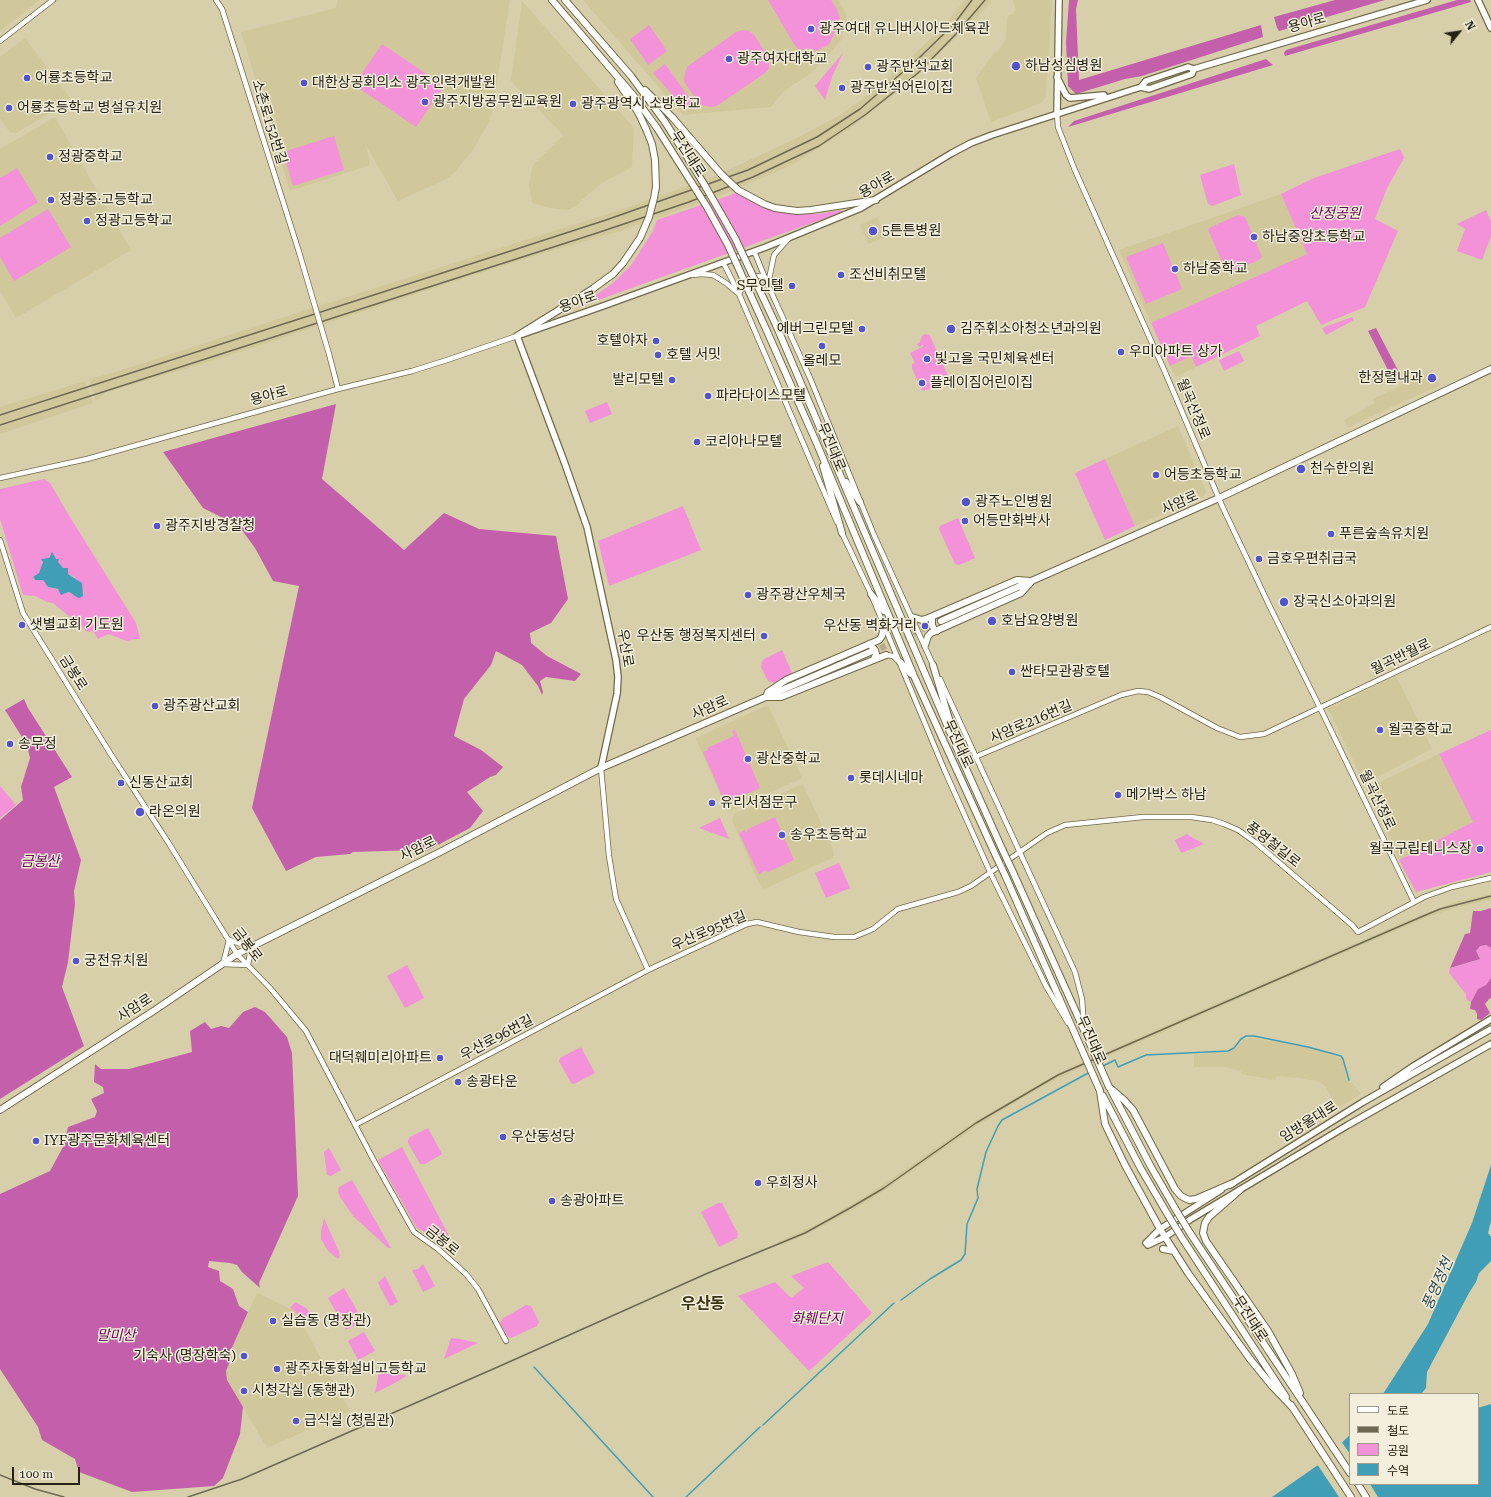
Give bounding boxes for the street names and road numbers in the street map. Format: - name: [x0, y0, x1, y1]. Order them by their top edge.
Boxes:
- street label: 용아로: [1286, 10, 1328, 36]
- street label: 소촌로152번길: [248, 78, 290, 166]
- street label: 무진대로: [667, 128, 709, 180]
- street label: 용아로: [856, 168, 898, 202]
- street label: 용아로: [557, 288, 599, 316]
- street label: 월곡산정로: [1173, 376, 1213, 442]
- street label: 용아로: [248, 383, 290, 409]
- street label: 무진대로: [813, 420, 849, 474]
- street label: 사암로: [1159, 487, 1201, 519]
- street label: 우산로: [613, 628, 637, 668]
- street label: 월곡반월로: [1368, 635, 1434, 679]
- street label: 금봉로: [56, 652, 90, 694]
- street label: 사암로: [689, 692, 731, 724]
- street label: 사암로216번길: [987, 697, 1075, 747]
- street label: 무진대로: [940, 717, 976, 771]
- street label: 월곡산정로: [1355, 767, 1399, 833]
- street label: 풍영철길로: [1242, 819, 1304, 871]
- street label: 사암로: [397, 833, 439, 865]
- street label: 우산로95번길: [669, 908, 749, 954]
- street label: 금봉로: [228, 925, 266, 965]
- street label: 사암로: [114, 990, 156, 1026]
- street label: 우산로96번길: [458, 1012, 536, 1064]
- street label: 무진대로: [1073, 1013, 1109, 1067]
- street label: 임방울대로: [1277, 1098, 1341, 1146]
- street label: 금봉로: [422, 1222, 462, 1260]
- street label: 무진대로: [1229, 1293, 1271, 1345]

